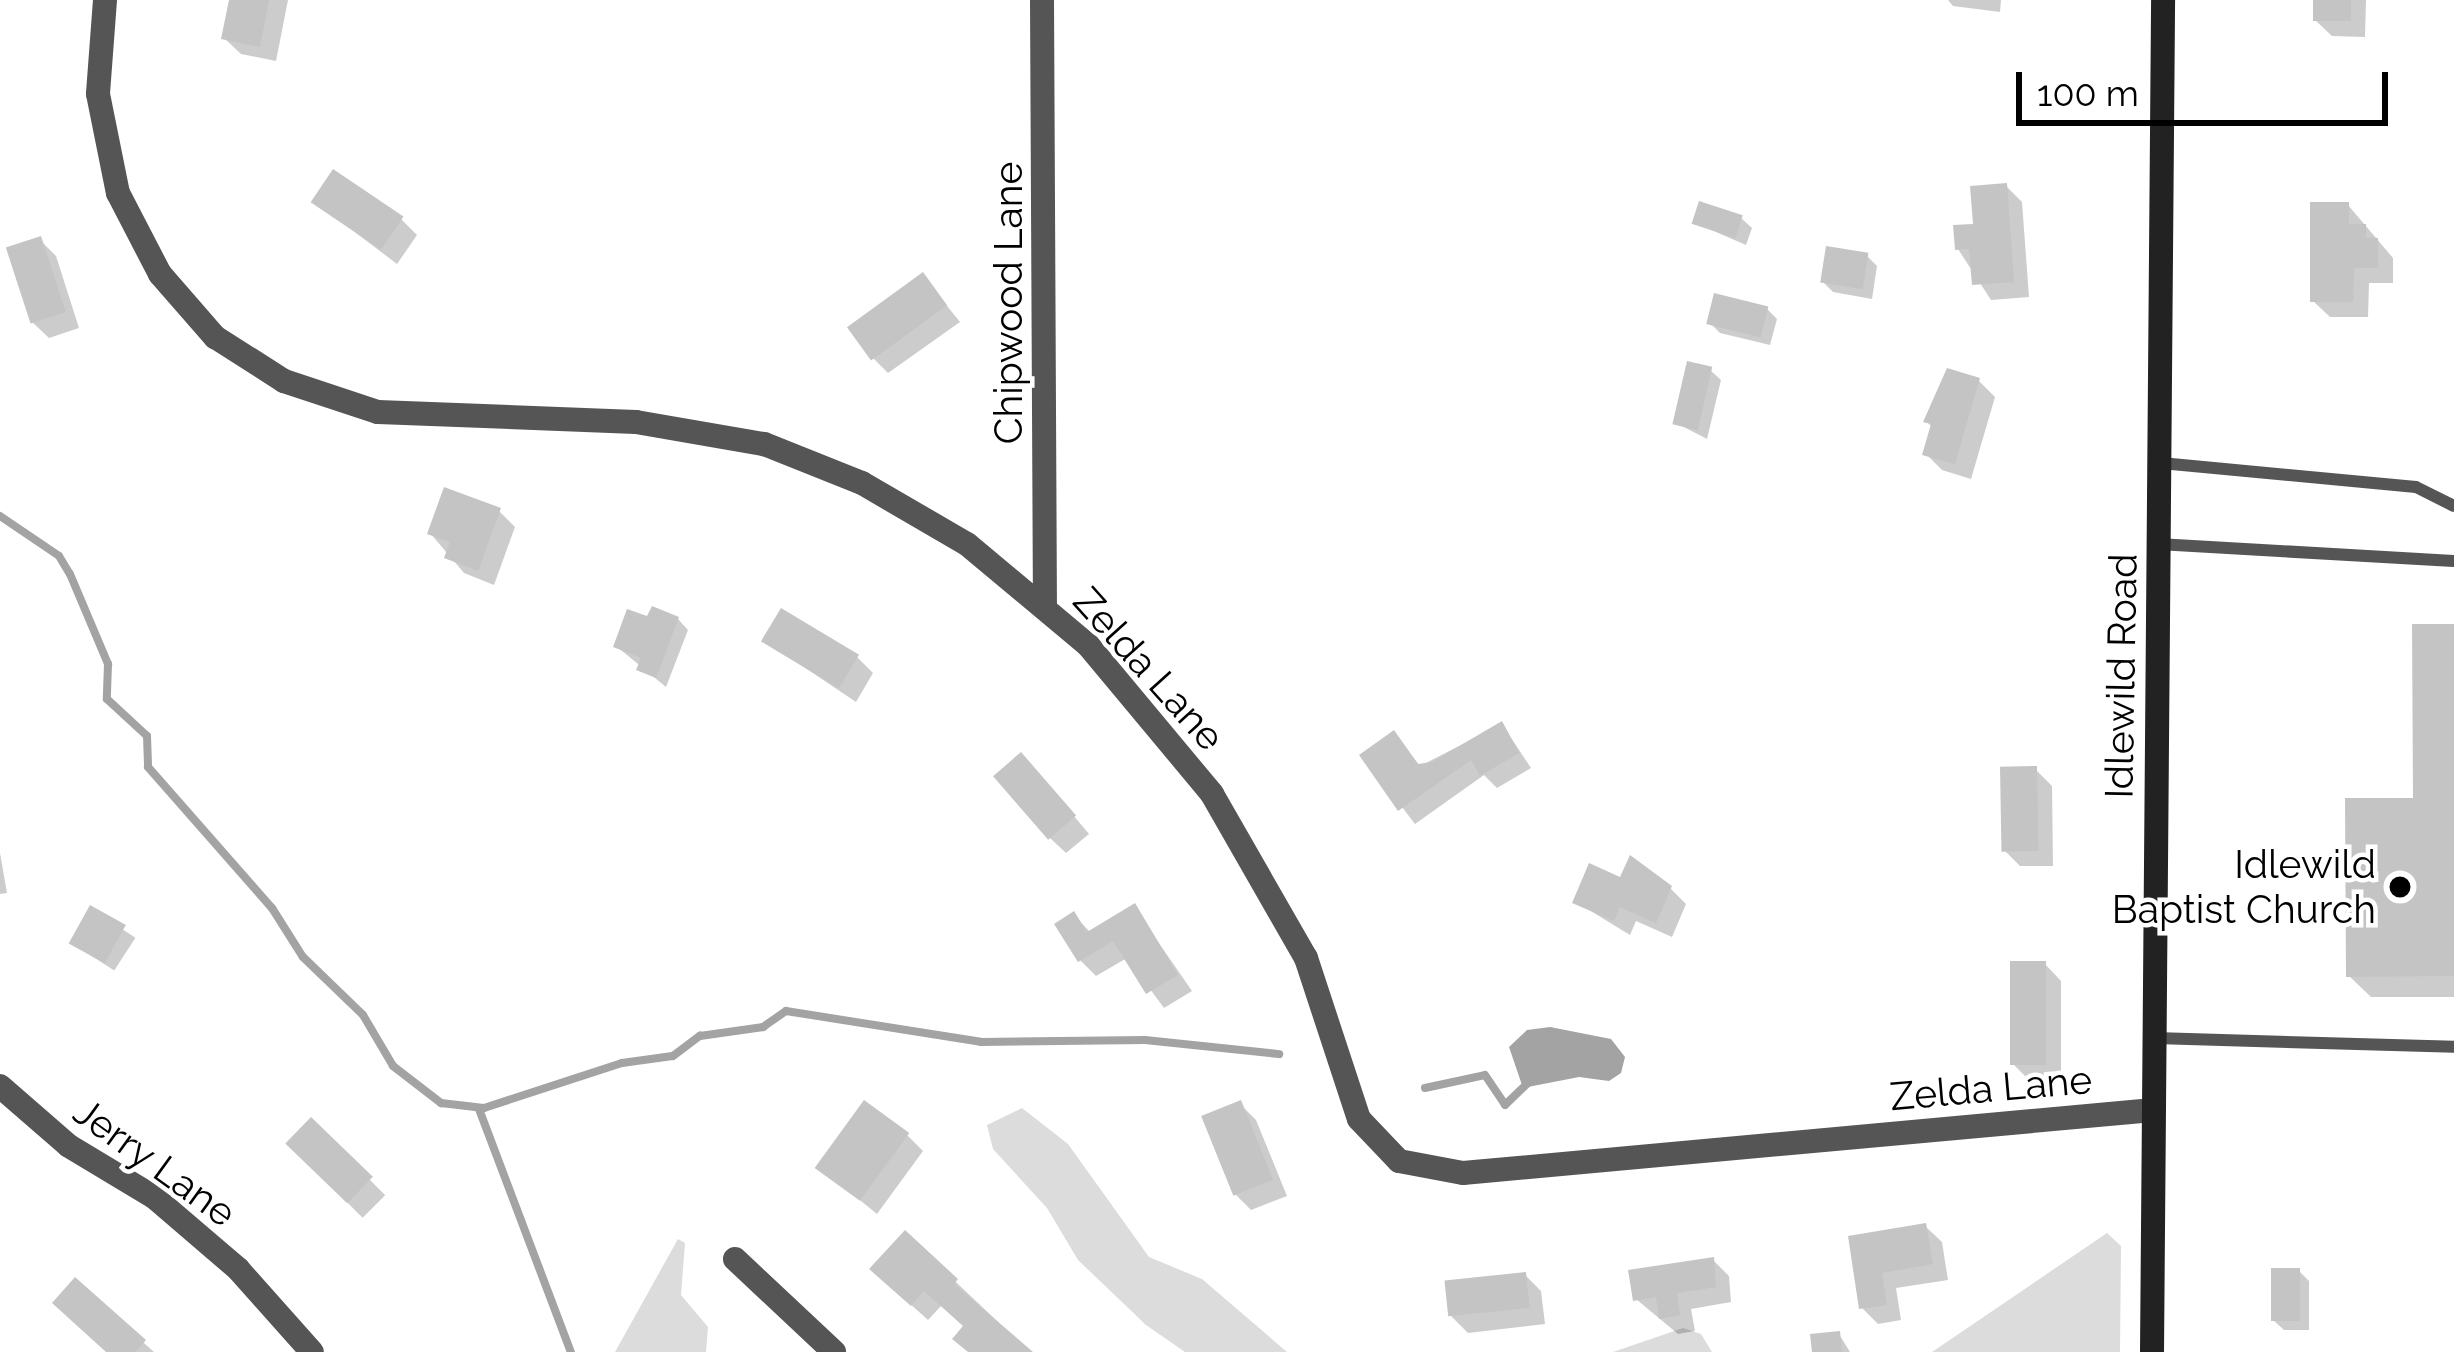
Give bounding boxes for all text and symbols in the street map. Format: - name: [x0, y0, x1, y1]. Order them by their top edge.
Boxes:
- scale bar: [2022, 48, 2394, 122]
- text: 100 m: [2037, 72, 2139, 114]
- street label: Chipwood Lane: [985, 162, 1031, 444]
- street label: Idlewild Road: [2095, 553, 2147, 799]
- street label: Zelda Lane: [1064, 578, 1234, 760]
- place label: Idlewild Baptist Church: [2112, 842, 2376, 933]
- marker: Idlewild Baptist Church: [2387, 874, 2413, 900]
- street label: Zelda Lane: [1888, 1056, 2094, 1120]
- street label: Jerry Lane: [65, 1087, 245, 1237]

